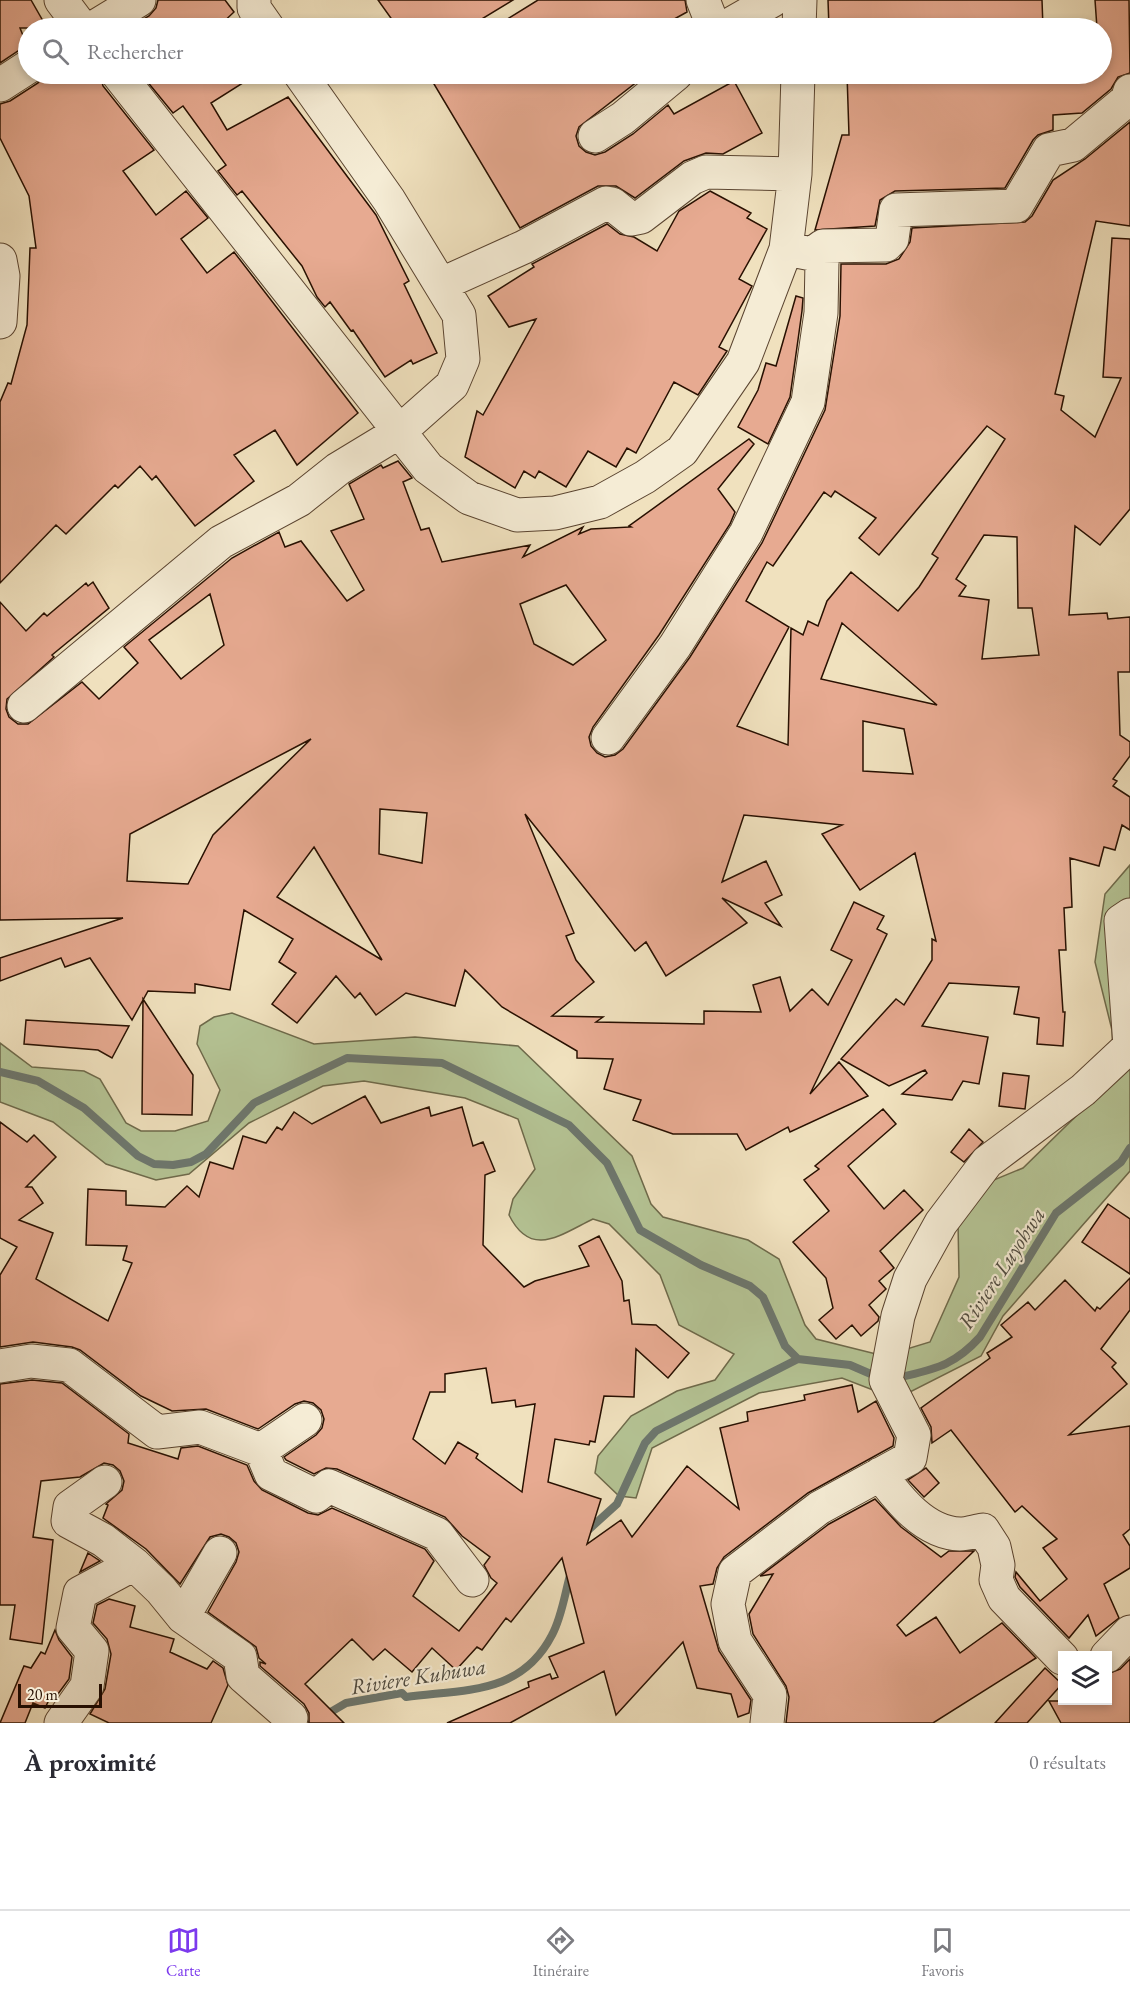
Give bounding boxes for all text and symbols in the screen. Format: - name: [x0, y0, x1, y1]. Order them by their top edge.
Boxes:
- search box: [18, 18, 1112, 84]
- icon: search: [39, 35, 72, 68]
- text: Rechercher: [87, 37, 183, 66]
- water label: Riviere Luyohwa: [951, 1202, 1052, 1335]
- water label: Riviere Kuhuwa: [348, 1651, 488, 1702]
- map controls: [1058, 1651, 1112, 1705]
- button: layers: [1058, 1651, 1112, 1705]
- scale bar: [18, 1681, 102, 1708]
- text: 20 m: [27, 1684, 58, 1705]
- text: À proximité: [24, 1745, 156, 1779]
- text: 0 résultats: [1029, 1749, 1106, 1775]
- tab: Carte: [166, 1924, 200, 1981]
- tab: Itinéraire: [533, 1924, 589, 1981]
- tab: Favoris: [921, 1924, 964, 1981]

